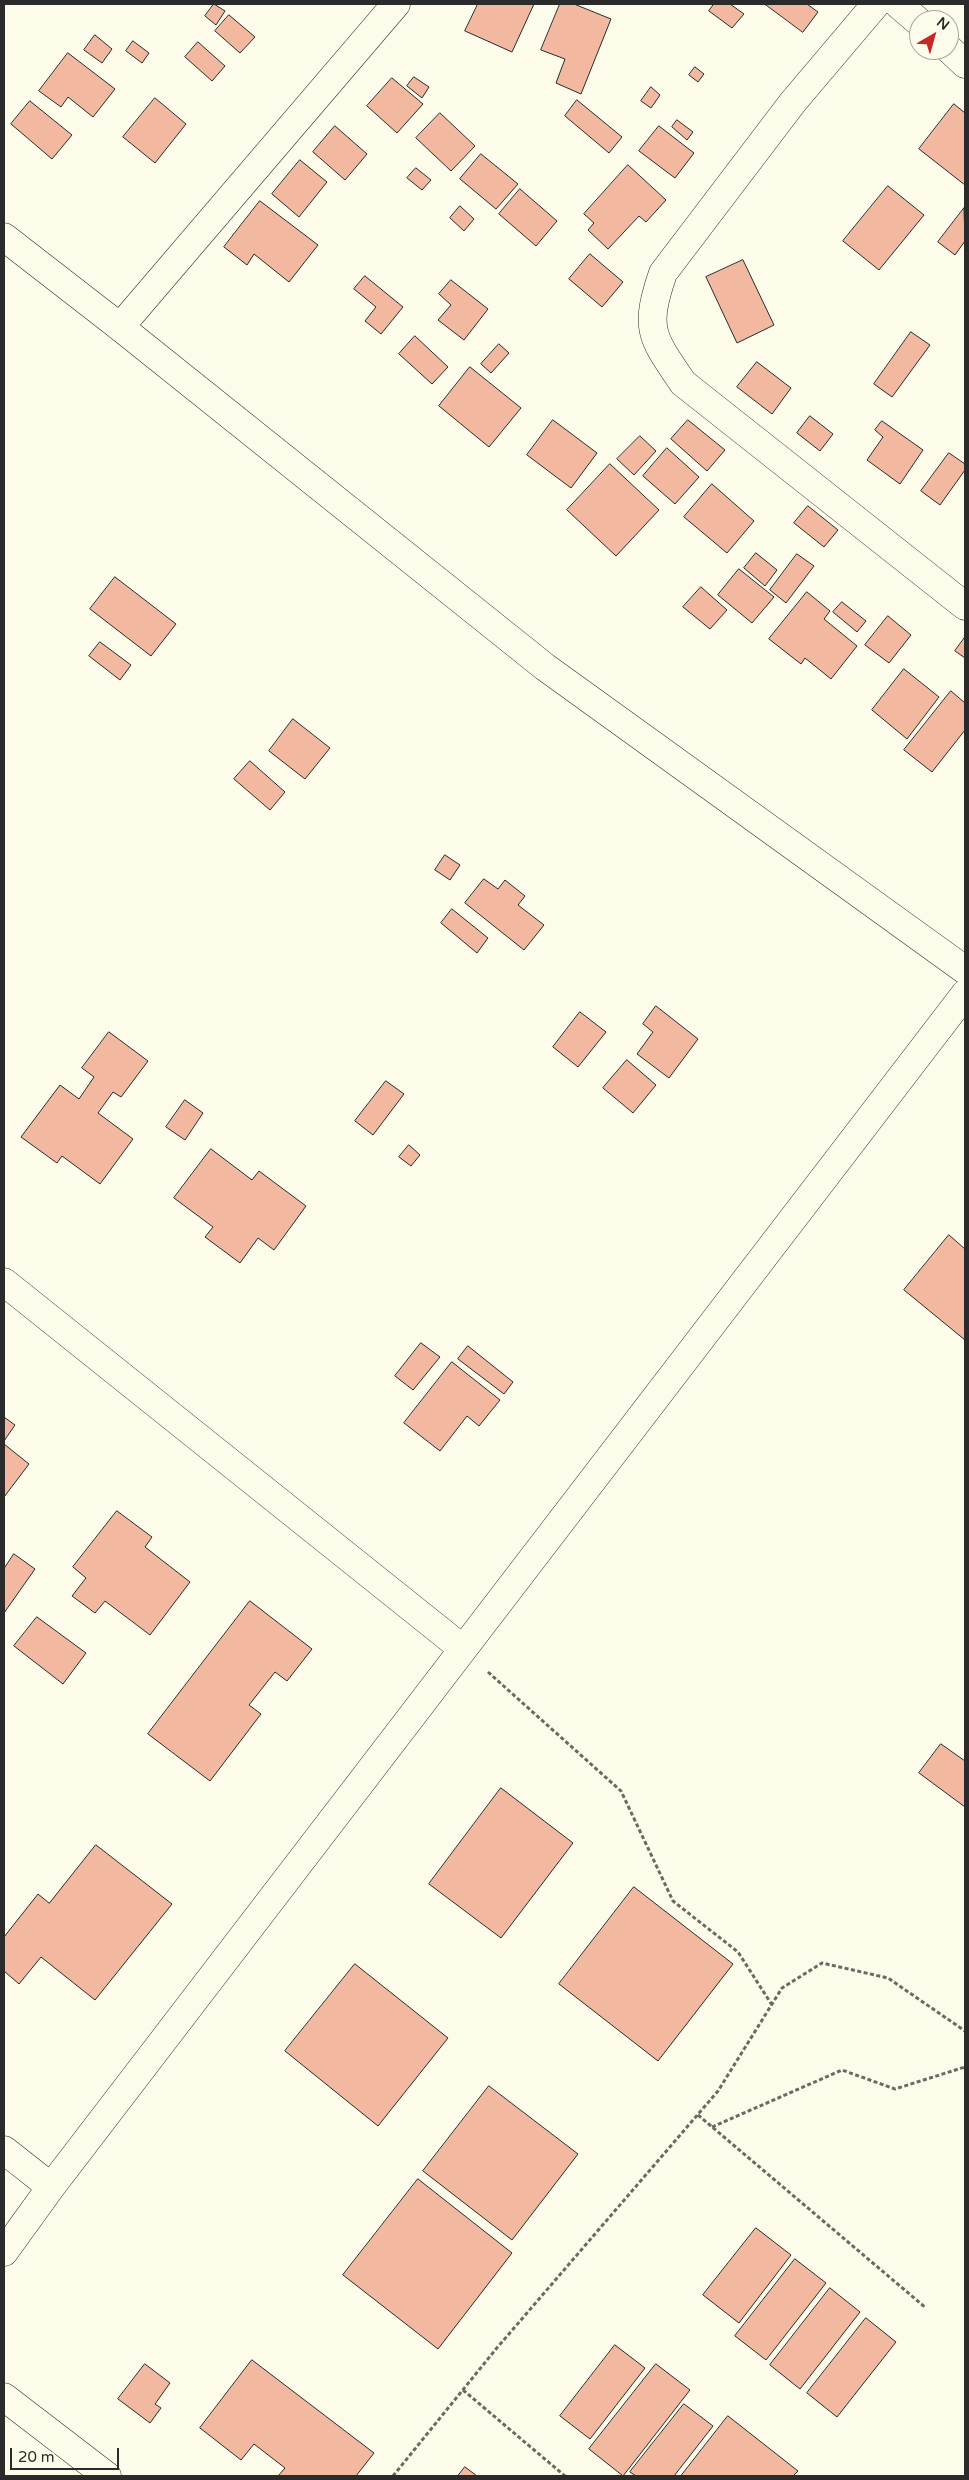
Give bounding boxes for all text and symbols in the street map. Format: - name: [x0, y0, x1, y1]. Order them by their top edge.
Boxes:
- north arrow: [909, 10, 959, 60]
- text: N: [933, 13, 953, 34]
- scale bar: [12, 2438, 121, 2470]
- text: 20 m: [18, 2448, 55, 2466]

